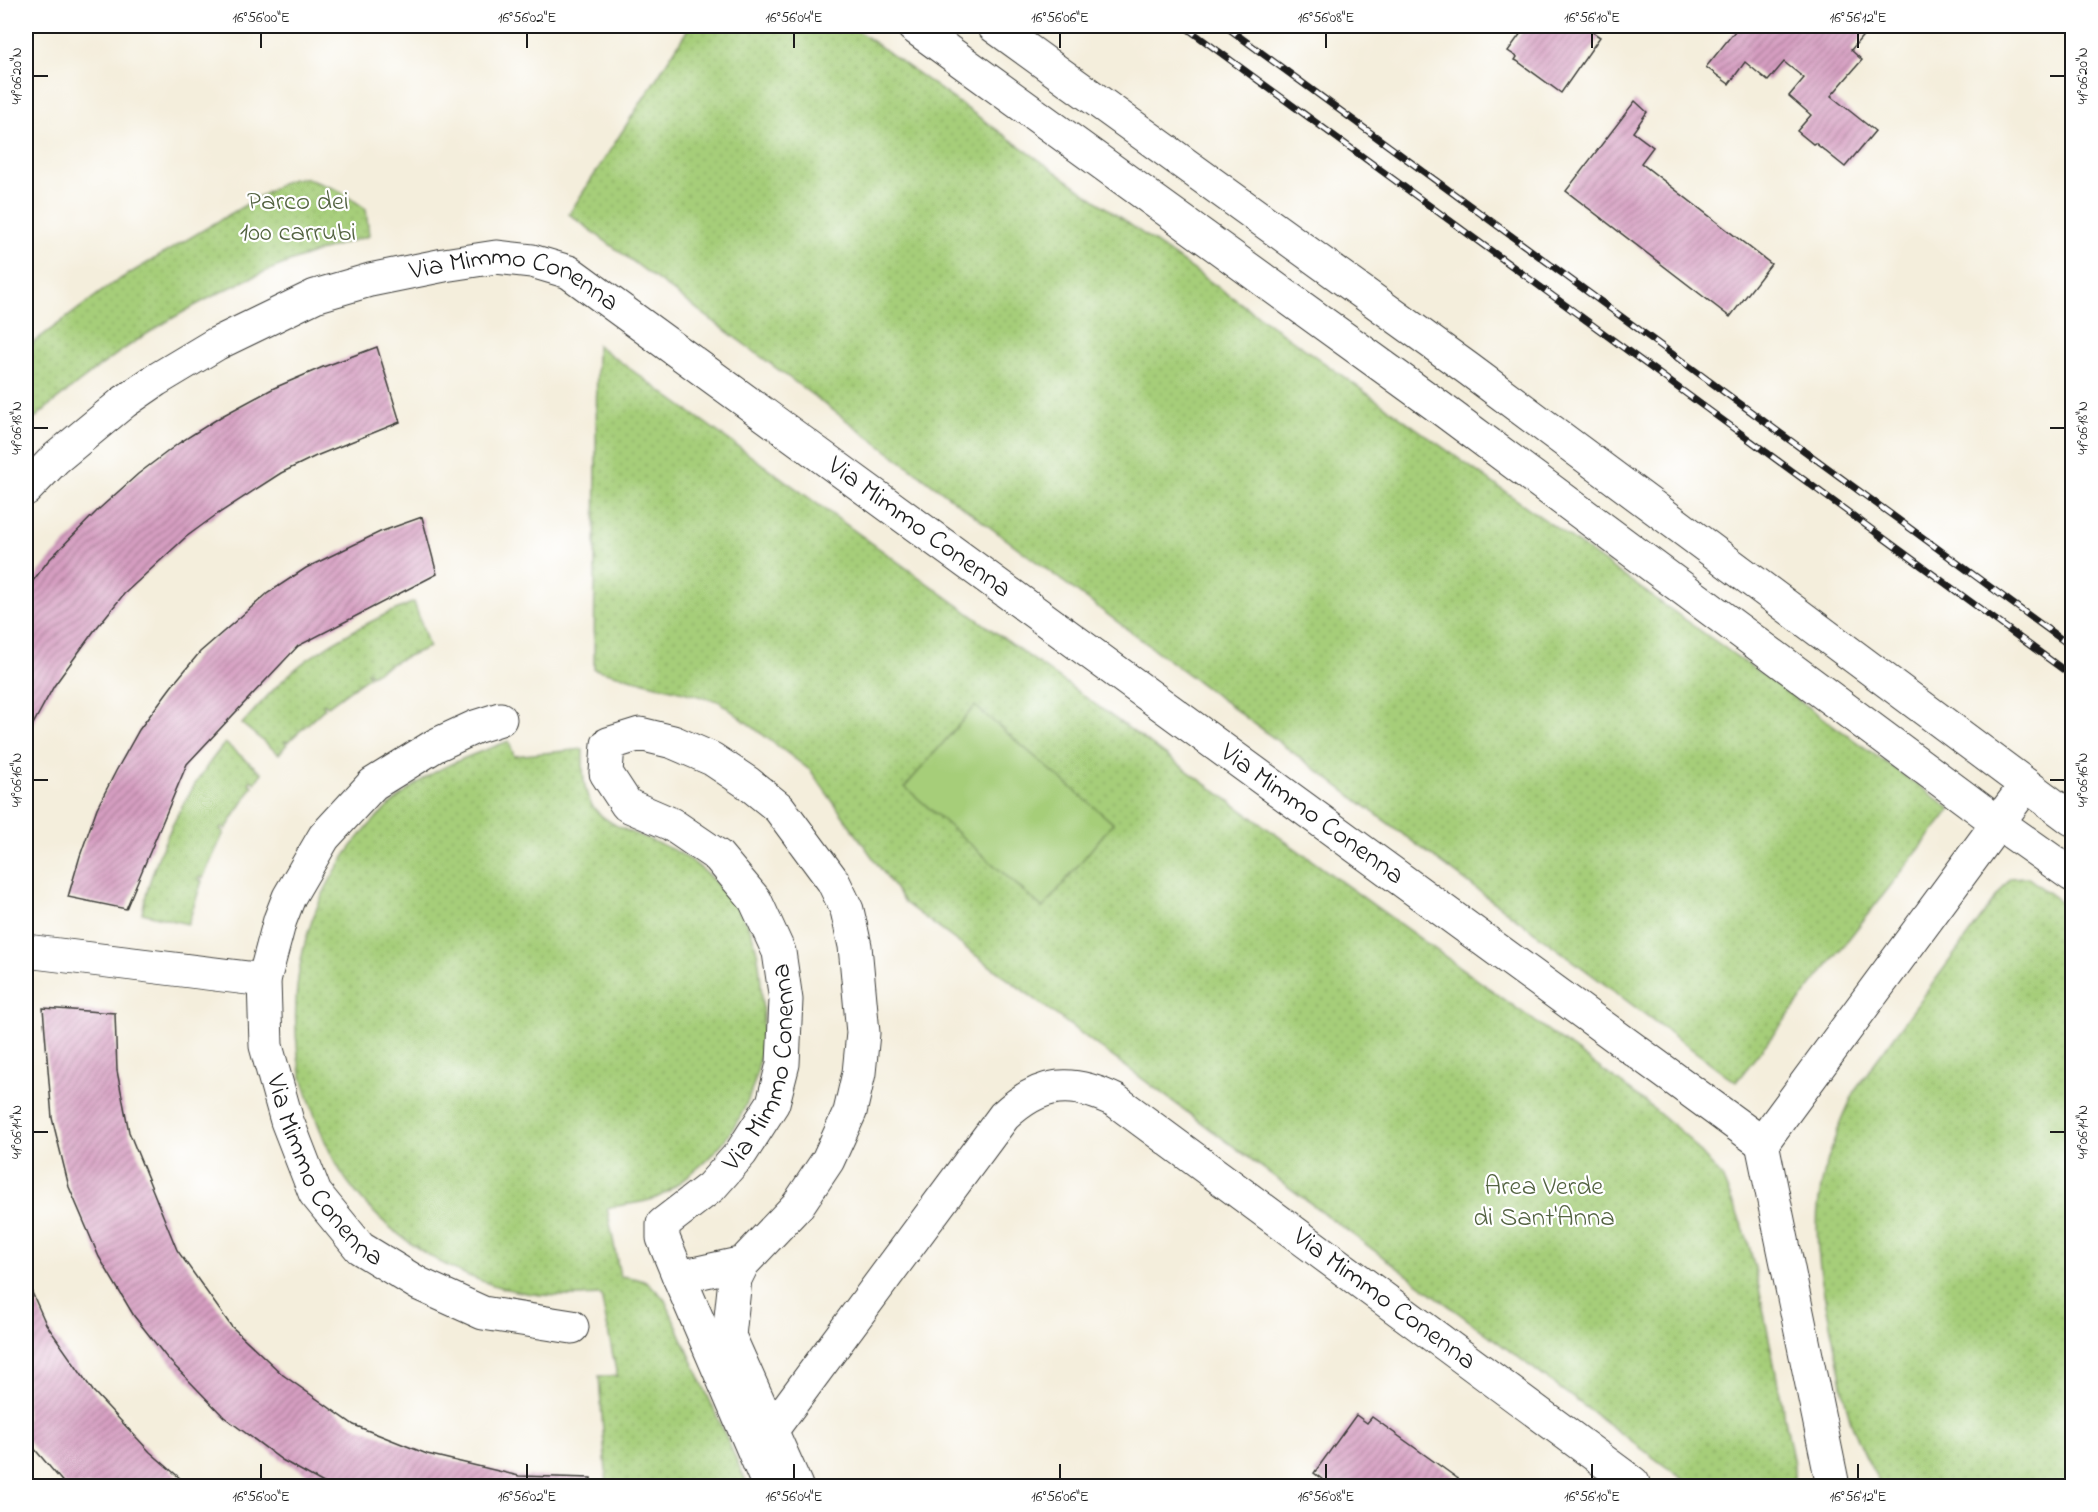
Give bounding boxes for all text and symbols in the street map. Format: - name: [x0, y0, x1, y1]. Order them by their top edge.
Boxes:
- text: 16°56'00"E: [232, 7, 290, 29]
- text: 16°56'02"E: [498, 7, 556, 29]
- text: 16°56'04"E: [765, 7, 823, 29]
- text: 16°56'06"E: [1031, 7, 1089, 29]
- text: 16°56'08"E: [1298, 7, 1354, 29]
- text: 16°56'10"E: [1564, 7, 1620, 29]
- text: 16°56'12"E: [1830, 7, 1886, 29]
- text: 41°06'20"N: [6, 47, 28, 105]
- text: 41°06'20"N: [2072, 47, 2094, 105]
- park label: Parco dei 100 carrubi: [240, 183, 356, 253]
- street label: Via Mimmo Conenna: [405, 237, 627, 322]
- text: 41°06'18"N: [6, 401, 28, 455]
- text: 41°06'18"N: [2072, 401, 2094, 455]
- street label: Via Mimmo Conenna: [818, 447, 1020, 608]
- street label: Via Mimmo Conenna: [1211, 733, 1412, 895]
- text: 41°06'16"N: [6, 753, 28, 807]
- text: 41°06'16"N: [2072, 753, 2094, 807]
- street label: Via Mimmo Conenna: [713, 961, 806, 1181]
- street label: Via Mimmo Conenna: [255, 1069, 391, 1277]
- text: 41°06'14"N: [6, 1105, 28, 1159]
- text: 41°06'14"N: [2072, 1105, 2094, 1159]
- park label: Area Verde di Sant'Anna: [1473, 1168, 1615, 1238]
- street label: Via Mimmo Conenna: [1283, 1218, 1484, 1380]
- text: 16°56'00"E: [232, 1486, 290, 1508]
- text: 16°56'02"E: [498, 1486, 556, 1508]
- text: 16°56'04"E: [765, 1486, 823, 1508]
- text: 16°56'06"E: [1031, 1486, 1089, 1508]
- text: 16°56'08"E: [1298, 1486, 1354, 1508]
- text: 16°56'10"E: [1564, 1486, 1620, 1508]
- text: 16°56'12"E: [1830, 1486, 1886, 1508]

